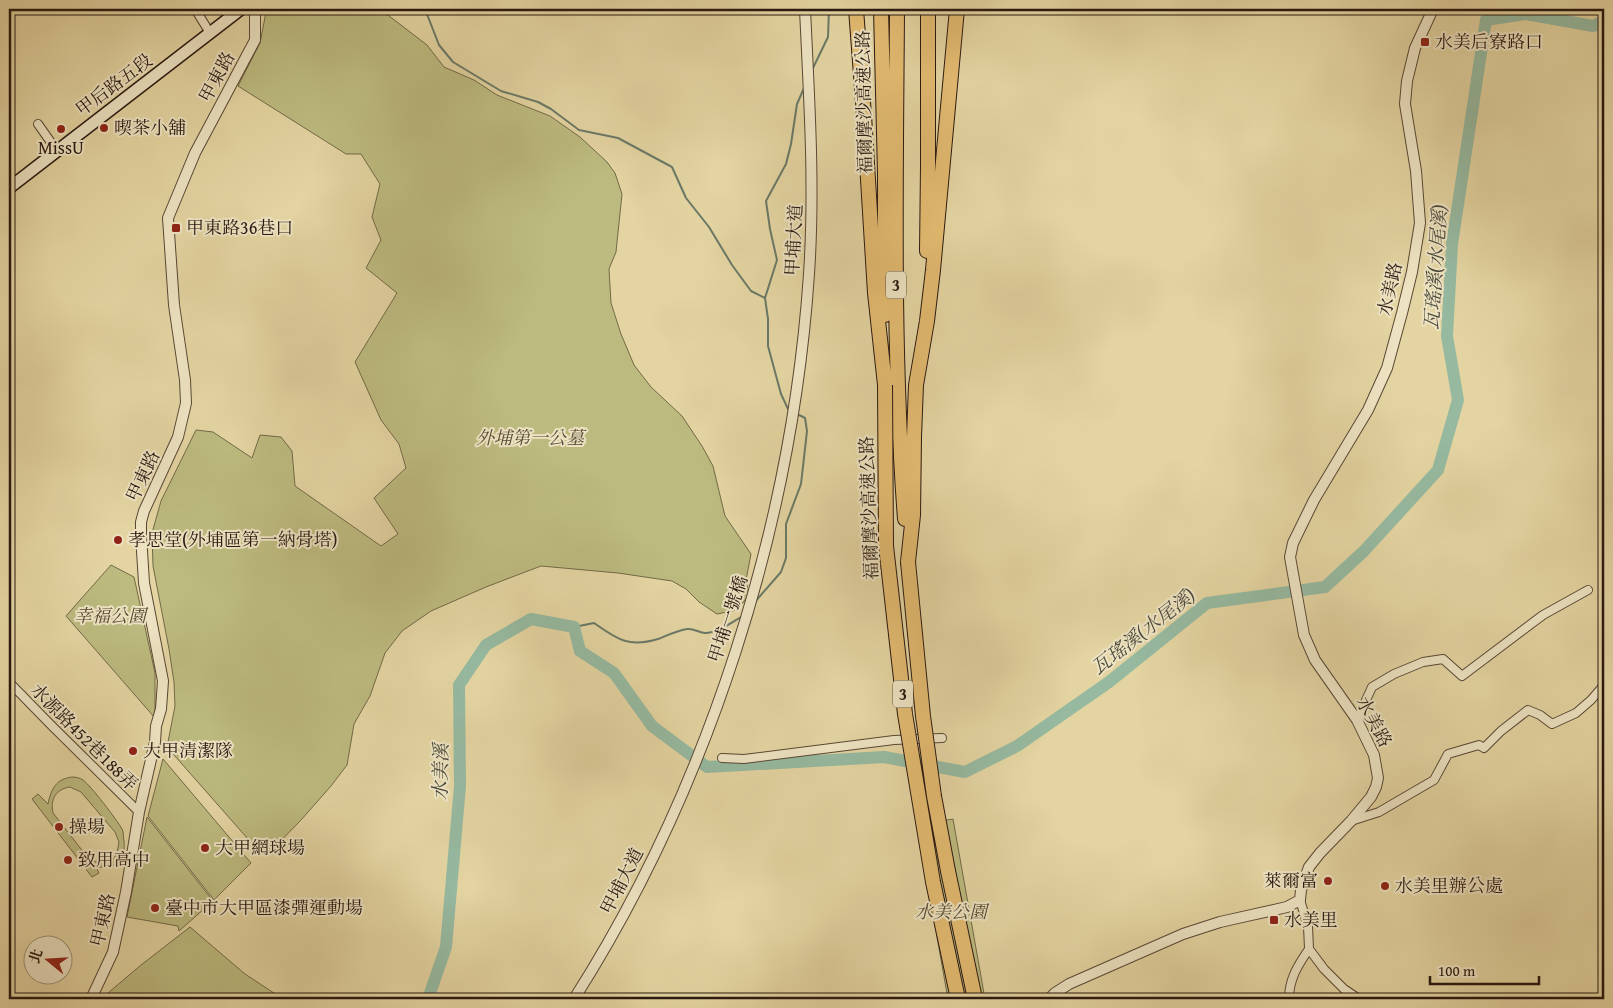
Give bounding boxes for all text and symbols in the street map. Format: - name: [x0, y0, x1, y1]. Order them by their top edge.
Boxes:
- place label: 水美后寮路口: [1435, 28, 1543, 55]
- street label: 福爾摩沙高速公路: [849, 30, 878, 174]
- marker: 水美后寮路口: [1419, 36, 1431, 48]
- street label: 甲后路五段: [70, 47, 158, 122]
- street label: 甲東路: [192, 47, 241, 107]
- place label: 喫茶小舖: [114, 114, 186, 141]
- marker: 喫茶小舖: [98, 122, 110, 134]
- marker: MissU: [55, 123, 67, 135]
- place label: MissU: [38, 134, 84, 161]
- street label: 甲埔大道: [778, 203, 809, 277]
- water label: 瓦瑤溪(水尾溪): [1417, 203, 1453, 331]
- place label: 甲東路36巷口: [186, 214, 293, 241]
- marker: 甲東路36巷口: [170, 222, 182, 234]
- street label: 水美路: [1370, 260, 1409, 318]
- road number: 3: [886, 272, 906, 298]
- park label: 外埔第一公墓: [476, 424, 587, 451]
- street label: 福爾摩沙高速公路: [852, 436, 885, 580]
- street label: 甲東路: [119, 446, 166, 506]
- place label: 孝思堂(外埔區第一納骨塔): [128, 526, 338, 553]
- marker: 孝思堂(外埔區第一納骨塔): [112, 534, 124, 546]
- street label: 甲埔一號橋: [701, 572, 754, 666]
- water label: 瓦瑤溪(水尾溪): [1085, 581, 1201, 681]
- park label: 幸福公園: [74, 602, 149, 629]
- street label: 水源路452巷188弄: [25, 677, 144, 796]
- road number: 3: [893, 681, 913, 708]
- street label: 水美路: [1350, 692, 1399, 752]
- place label: 大甲清潔隊: [143, 737, 233, 764]
- water label: 水美溪: [426, 741, 455, 801]
- marker: 大甲清潔隊: [127, 745, 139, 757]
- place label: 操場: [69, 813, 105, 840]
- marker: 操場: [53, 821, 65, 833]
- place label: 大甲網球場: [215, 834, 305, 861]
- marker: 大甲網球場: [199, 842, 211, 854]
- street label: 甲埔大道: [593, 843, 650, 919]
- place label: 致用高中: [78, 846, 150, 873]
- marker: 致用高中: [62, 854, 74, 866]
- place label: 萊爾富: [1264, 867, 1318, 894]
- place label: 水美里辦公處: [1395, 872, 1503, 899]
- marker: 萊爾富: [1322, 875, 1334, 887]
- marker: 水美里辦公處: [1379, 880, 1391, 892]
- street label: 甲東路: [83, 891, 122, 949]
- place label: 臺中市大甲區漆彈運動場: [165, 894, 363, 921]
- park label: 水美公園: [915, 898, 990, 925]
- marker: 臺中市大甲區漆彈運動場: [149, 902, 161, 914]
- place label: 水美里: [1284, 906, 1338, 933]
- marker: 水美里: [1268, 914, 1280, 926]
- north arrow: [22, 936, 72, 986]
- text: 北: [24, 946, 47, 966]
- scale bar: [1430, 953, 1539, 985]
- text: 100 m: [1438, 960, 1476, 981]

